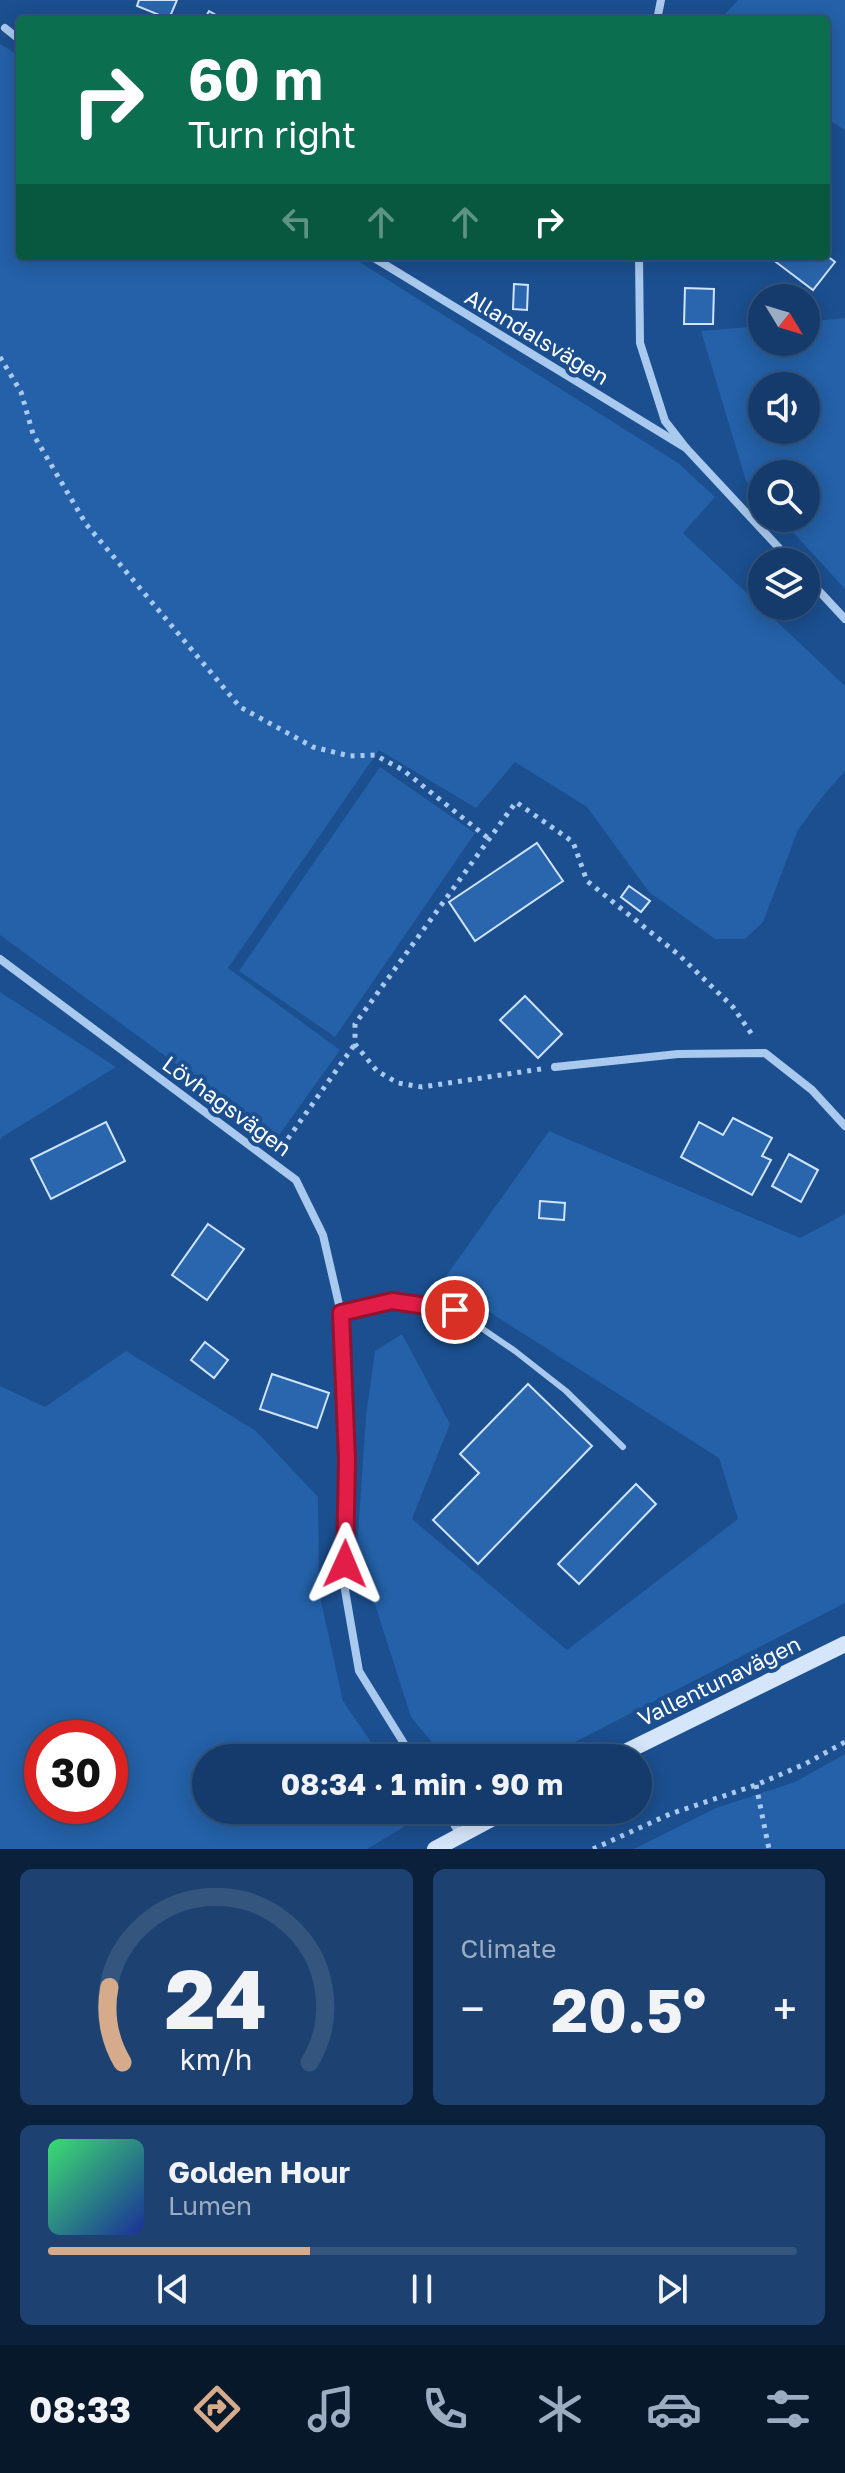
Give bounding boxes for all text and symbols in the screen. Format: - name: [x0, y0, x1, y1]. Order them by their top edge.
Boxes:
- text: 60 m: [188, 45, 323, 112]
- icon: right: [56, 48, 160, 152]
- text: Turn right: [188, 113, 356, 156]
- icon: left: [275, 200, 319, 244]
- icon: ahead: [359, 200, 403, 244]
- icon: ahead: [443, 200, 487, 244]
- icon: right: [527, 200, 571, 244]
- street label: Allandalsvägen: [460, 283, 614, 390]
- north arrow: [748, 284, 820, 356]
- map controls: [748, 284, 820, 620]
- button: sound: [748, 372, 820, 444]
- button: search: [748, 460, 820, 532]
- button: layers: [748, 548, 820, 620]
- street label: Lövhagsvägen: [158, 1050, 297, 1161]
- pin: [421, 1276, 489, 1344]
- icon: arrive: [433, 1288, 477, 1332]
- position arrow: [303, 1522, 387, 1606]
- street label: Vallentunavägen: [633, 1630, 804, 1732]
- speed limit sign: 30: [24, 1720, 128, 1824]
- text: 08:34 · 1 min · 90 m: [281, 1766, 563, 1802]
- text: Climate: [461, 1933, 556, 1964]
- text: 24: [165, 1947, 268, 2047]
- text: 20.5°: [551, 1973, 706, 2045]
- text: −: [461, 1982, 485, 2035]
- text: +: [773, 1982, 797, 2035]
- text: km/h: [180, 2042, 253, 2076]
- text: Golden Hour: [168, 2154, 350, 2190]
- text: Lumen: [168, 2190, 252, 2221]
- icon: previous: [151, 2267, 195, 2311]
- icon: pause: [400, 2267, 444, 2311]
- icon: next: [650, 2267, 694, 2311]
- icon: directions: [189, 2381, 245, 2437]
- icon: music: [303, 2381, 359, 2437]
- icon: phone: [417, 2381, 473, 2437]
- icon: climate: [532, 2381, 588, 2437]
- icon: car: [646, 2381, 702, 2437]
- icon: filters: [760, 2381, 816, 2437]
- text: 08:33: [29, 2388, 131, 2431]

